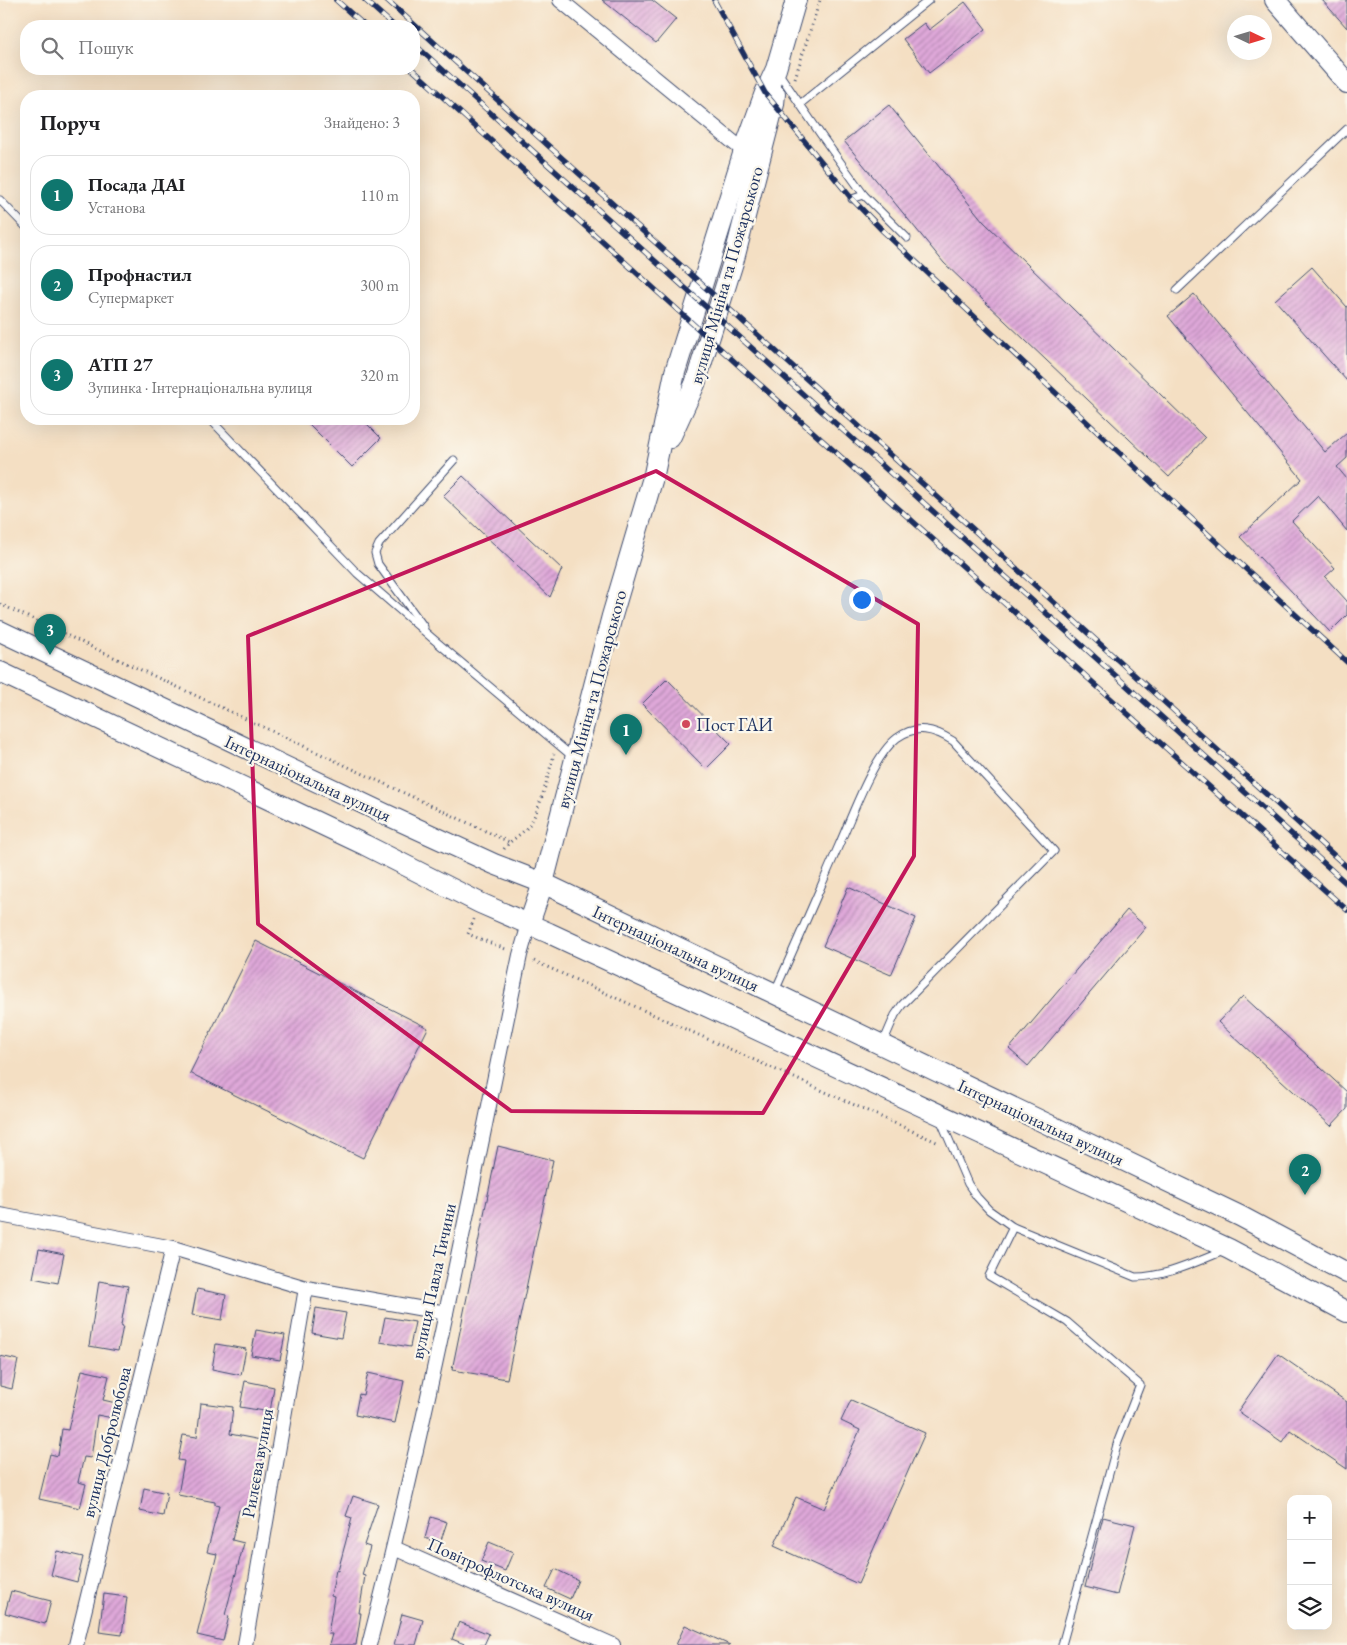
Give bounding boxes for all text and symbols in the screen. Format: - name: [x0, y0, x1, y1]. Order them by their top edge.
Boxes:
- north arrow: [1227, 15, 1272, 60]
- search box: [20, 20, 420, 75]
- icon: search: [38, 34, 66, 62]
- text: Пошук: [78, 35, 134, 60]
- text: Поруч: [40, 109, 100, 136]
- text: Знайдено: 3: [324, 112, 400, 133]
- street label: вулиця Мініна та Пожарського: [684, 163, 768, 386]
- text: Посада ДАІ: [88, 172, 185, 197]
- text: 1: [53, 185, 61, 206]
- text: 110 m: [360, 185, 399, 206]
- text: Установа: [88, 197, 145, 218]
- text: Профнастил: [88, 262, 192, 287]
- text: 2: [53, 275, 61, 296]
- text: 300 m: [360, 275, 399, 296]
- text: Супермаркет: [88, 287, 174, 308]
- text: АТП 27: [88, 352, 153, 377]
- text: 3: [53, 365, 61, 386]
- text: 320 m: [360, 365, 399, 386]
- text: Зупинка · Інтернаціональна вулиця: [88, 377, 312, 398]
- street label: вулиця Мініна та Пожарського: [551, 587, 631, 811]
- your location: [849, 587, 875, 613]
- pin: 3: [34, 614, 66, 655]
- place label: Пост ГАИ: [696, 713, 773, 736]
- pin: 1: [610, 714, 642, 755]
- marker: Пост ГАИ: [680, 718, 692, 730]
- street label: Інтернаціональна вулиця: [221, 729, 395, 827]
- street label: Інтернаціональна вулиця: [589, 899, 763, 997]
- street label: Інтернаціональна вулиця: [954, 1073, 1128, 1171]
- pin: 2: [1289, 1154, 1321, 1195]
- street label: вулиця Павла Тичини: [405, 1200, 461, 1361]
- street label: вулиця Добролюбова: [76, 1363, 136, 1520]
- street label: Рилєєва вулиця: [236, 1406, 278, 1520]
- map controls: [1287, 1495, 1332, 1630]
- button: +: [1287, 1495, 1332, 1540]
- street label: Повітрофлотська вулиця: [424, 1532, 598, 1626]
- button: −: [1287, 1540, 1332, 1585]
- button: layers: [1287, 1585, 1332, 1630]

